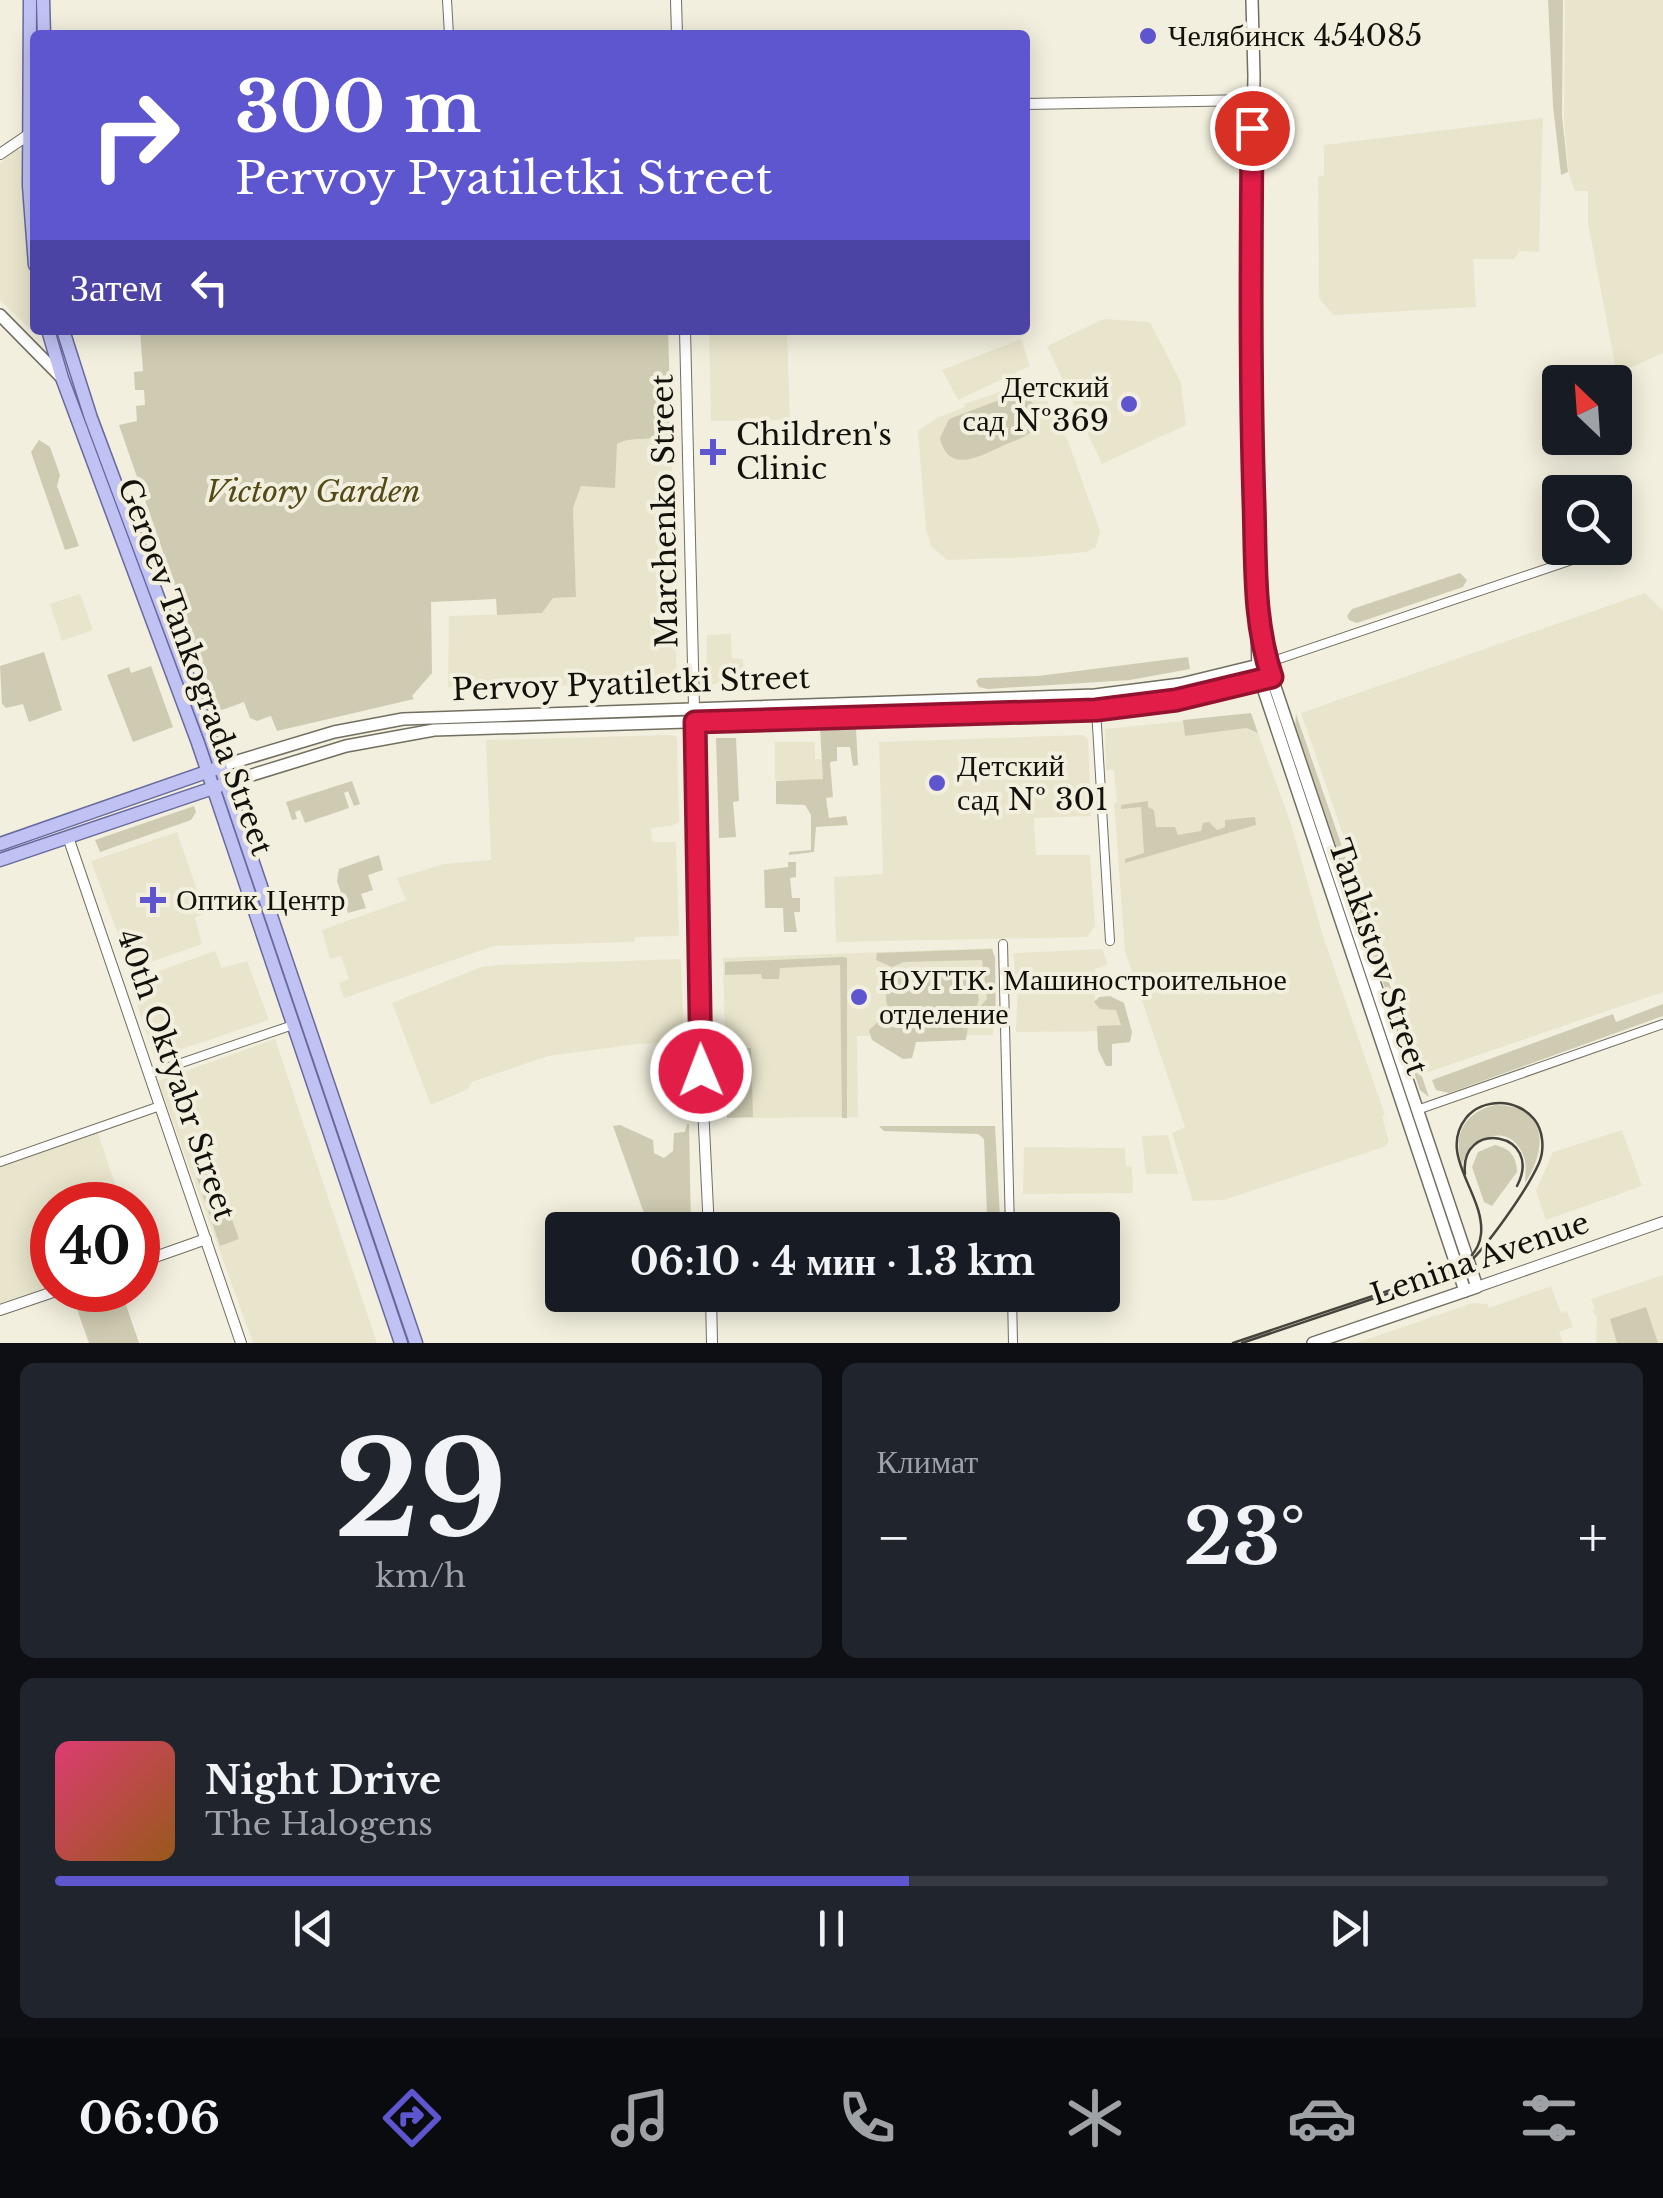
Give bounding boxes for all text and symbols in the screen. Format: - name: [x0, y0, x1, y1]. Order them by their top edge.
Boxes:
- place label: Челябинск 454085: [1168, 17, 1422, 54]
- marker: Челябинск 454085: [1137, 25, 1159, 47]
- text: 300 m: [235, 64, 481, 151]
- icon: right: [70, 70, 200, 200]
- pin: [1210, 86, 1295, 171]
- icon: arrive: [1225, 101, 1280, 156]
- text: Pervoy Pyatiletki Street: [235, 150, 772, 206]
- icon: left: [182, 260, 237, 315]
- text: Затем: [70, 264, 162, 311]
- north arrow: [1542, 365, 1632, 455]
- map controls: [1542, 365, 1632, 565]
- place label: Детский сад №369: [963, 368, 1109, 439]
- street label: Marchenko Street: [644, 373, 685, 648]
- marker: Детский сад №369: [1118, 393, 1140, 415]
- place label: Children's Clinic: [736, 416, 892, 487]
- marker: Children's Clinic: [700, 439, 726, 465]
- street label: Geroev Tankograda Street: [110, 473, 281, 861]
- park label: Victory Garden: [205, 473, 421, 510]
- button: search: [1542, 475, 1632, 565]
- street label: Pervoy Pyatiletki Street: [451, 659, 811, 708]
- place label: Детский сад № 301: [957, 747, 1108, 818]
- marker: Детский сад № 301: [926, 772, 948, 794]
- street label: Tankistov Street: [1321, 834, 1436, 1080]
- place label: Оптик Центр: [176, 881, 346, 918]
- marker: Оптик Центр: [140, 887, 166, 913]
- street label: 40th Oktyabr Street: [109, 925, 244, 1226]
- place label: ЮУГТК. Машиностроительное отделение: [879, 961, 1287, 1032]
- marker: ЮУГТК. Машиностроительное отделение: [848, 986, 870, 1008]
- position arrow: [649, 1019, 753, 1123]
- speed limit sign: 40: [30, 1182, 160, 1312]
- street label: Lenina Avenue: [1366, 1204, 1594, 1313]
- text: 06:10 · 4 мин · 1.3 km: [630, 1238, 1035, 1285]
- text: 29: [335, 1410, 507, 1571]
- text: Климат: [877, 1442, 978, 1482]
- text: 23°: [1184, 1491, 1305, 1584]
- text: −: [877, 1504, 911, 1572]
- text: +: [1578, 1504, 1608, 1572]
- text: km/h: [375, 1556, 466, 1596]
- text: Night Drive: [205, 1757, 441, 1804]
- text: The Halogens: [205, 1804, 433, 1844]
- icon: previous: [286, 1901, 341, 1956]
- icon: pause: [804, 1901, 859, 1956]
- icon: next: [1322, 1901, 1377, 1956]
- icon: directions: [377, 2083, 447, 2153]
- icon: music: [605, 2083, 675, 2153]
- icon: phone: [832, 2083, 902, 2153]
- icon: climate: [1060, 2083, 1130, 2153]
- icon: car: [1287, 2083, 1357, 2153]
- icon: filters: [1514, 2083, 1584, 2153]
- text: 06:06: [79, 2090, 220, 2146]

